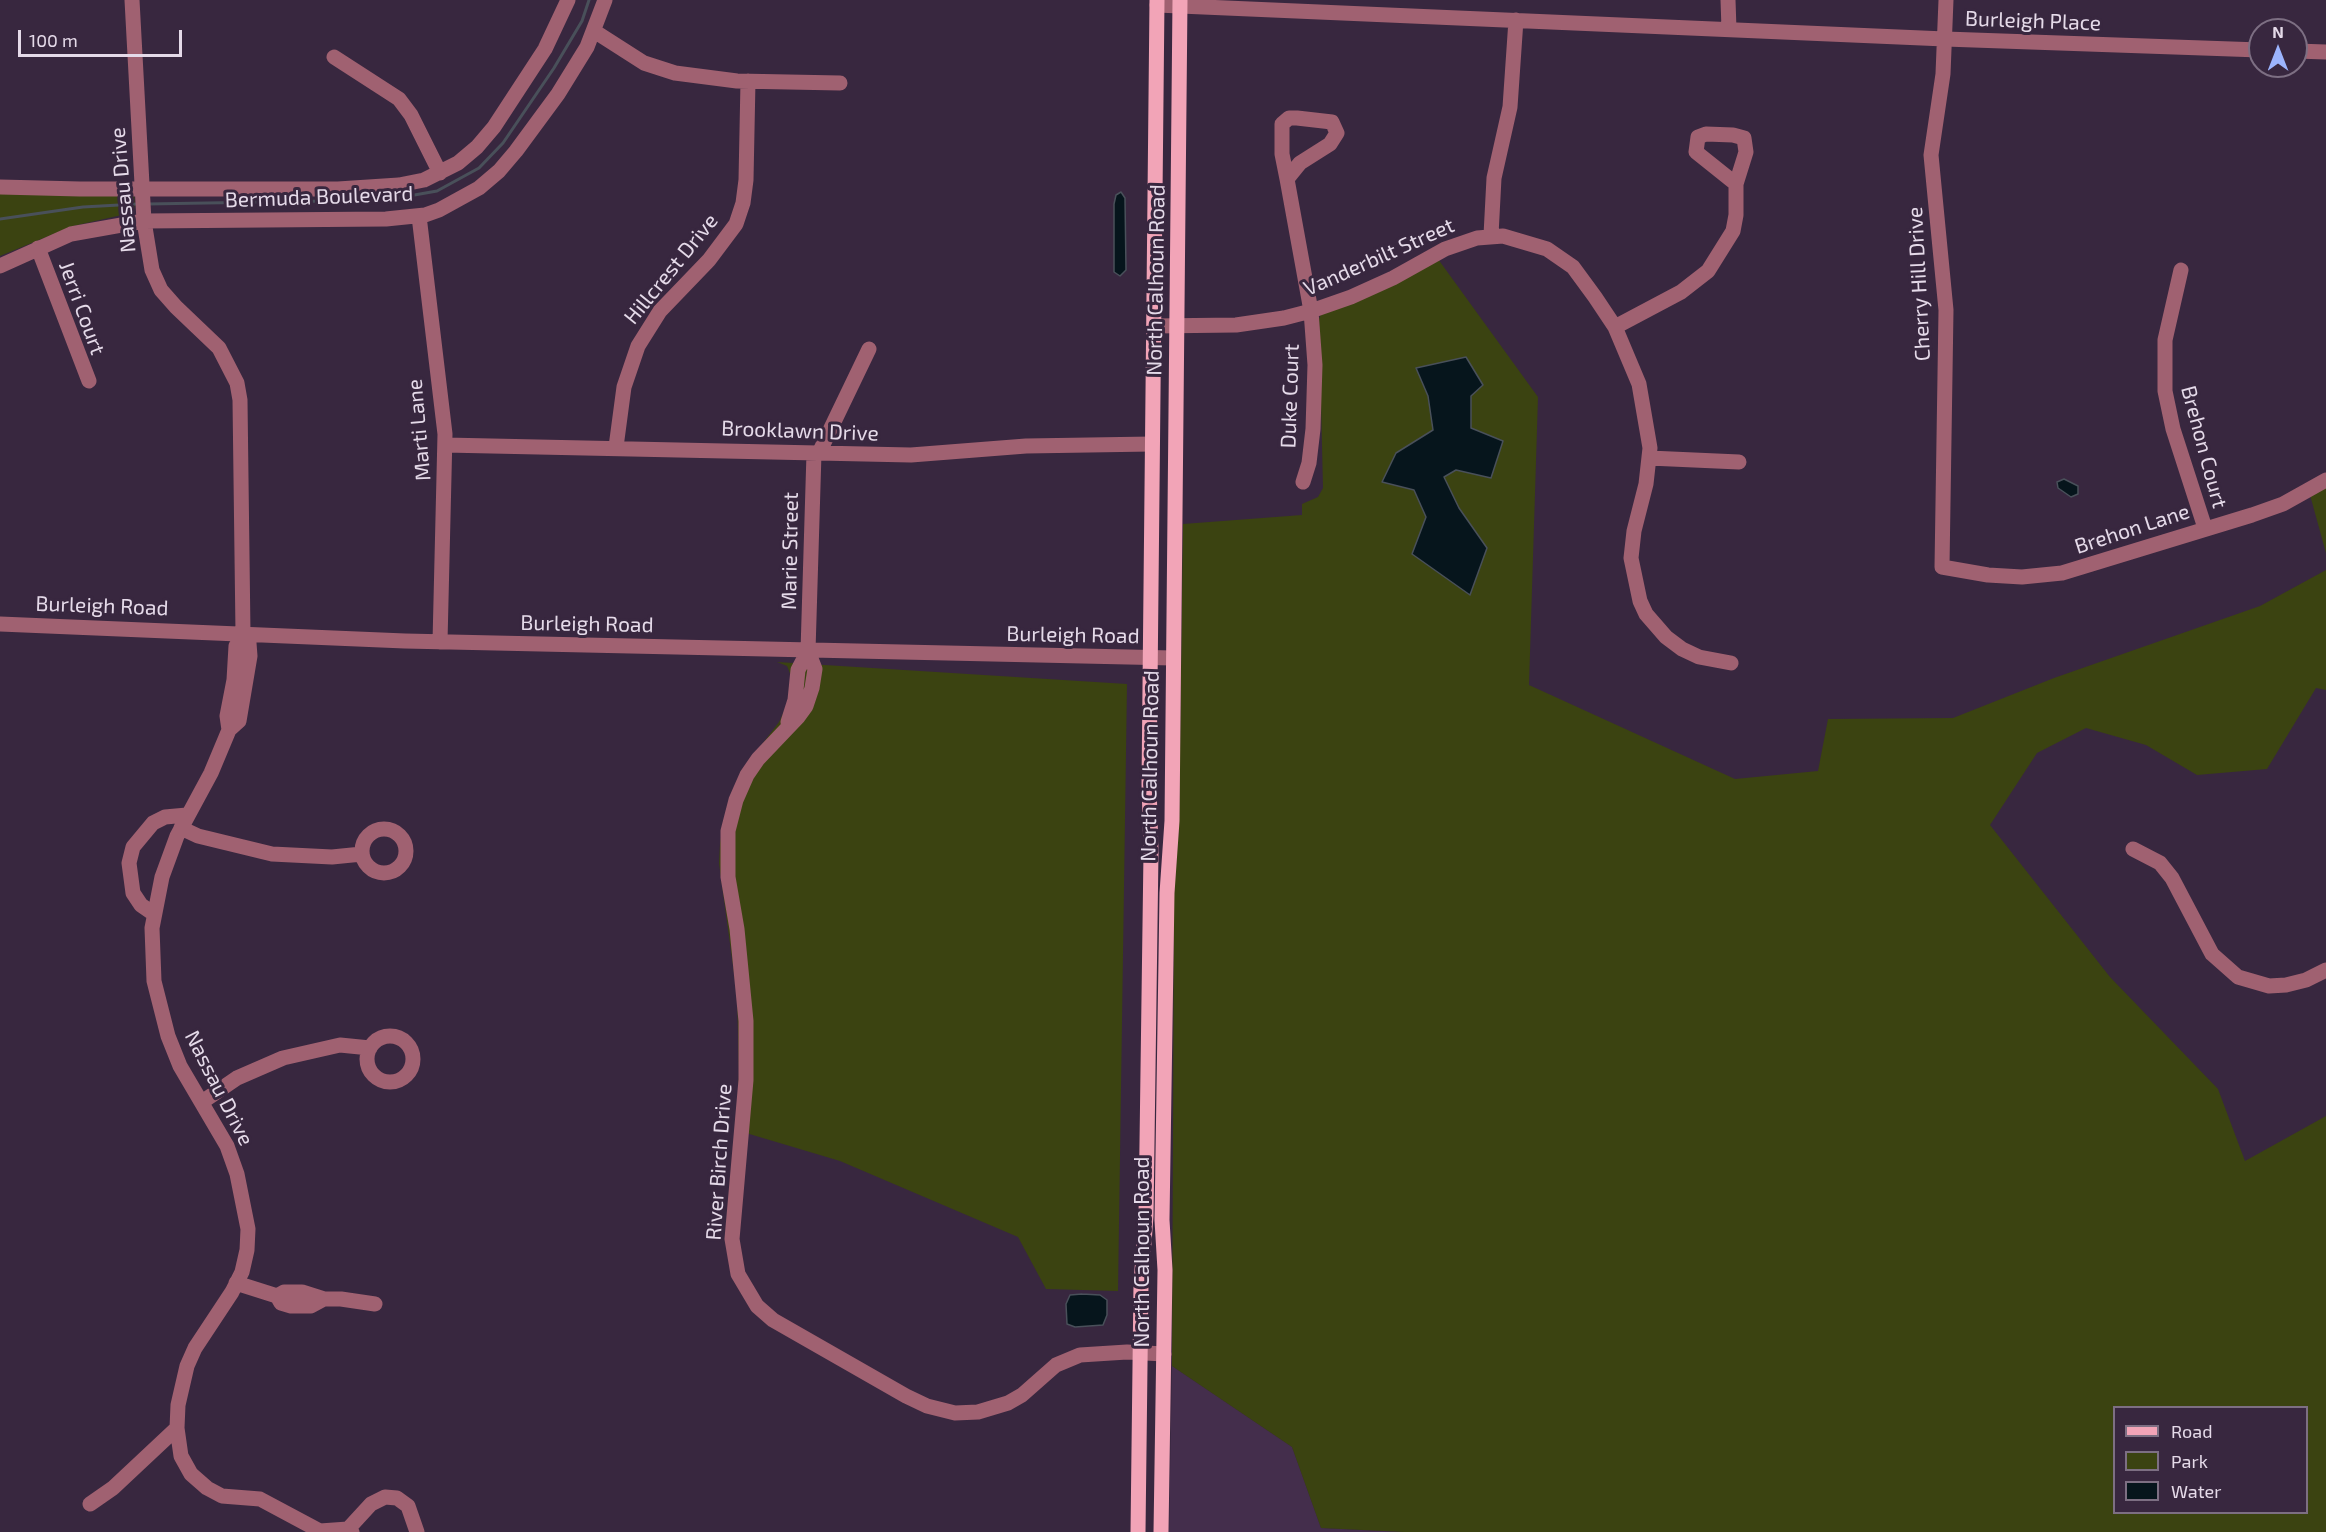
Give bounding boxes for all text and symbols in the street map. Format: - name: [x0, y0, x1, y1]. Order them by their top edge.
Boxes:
- street label: Burleigh Place: [1964, 6, 2102, 36]
- scale bar: [21, 18, 184, 56]
- north arrow: [2248, 18, 2308, 78]
- text: N: [2272, 22, 2284, 41]
- text: 100 m: [29, 29, 78, 51]
- street label: Nassau Drive: [105, 126, 141, 254]
- street label: Bermuda Boulevard: [224, 181, 414, 213]
- street label: North Calhoun Road: [1142, 184, 1170, 376]
- street label: Cherry Hill Drive: [1902, 206, 1936, 362]
- street label: Hillcrest Drive: [619, 209, 723, 329]
- street label: Vanderbilt Street: [1300, 213, 1458, 301]
- street label: Jerri Court: [53, 258, 111, 358]
- street label: Duke Court: [1276, 343, 1304, 449]
- street label: Marti Lane: [402, 378, 436, 482]
- street label: Brehon Court: [2176, 383, 2232, 511]
- street label: Brooklawn Drive: [721, 416, 879, 446]
- street label: Marie Street: [776, 492, 804, 610]
- street label: Brehon Lane: [2071, 499, 2193, 559]
- street label: Burleigh Road: [35, 591, 169, 621]
- street label: Burleigh Road: [520, 610, 654, 638]
- street label: Burleigh Road: [1006, 621, 1140, 649]
- street label: North Calhoun Road: [1136, 670, 1164, 862]
- street label: Nassau Drive: [179, 1026, 259, 1150]
- street label: River Birch Drive: [701, 1083, 737, 1241]
- street label: North Calhoun Road: [1129, 1156, 1155, 1348]
- legend: [2113, 1406, 2308, 1514]
- text: Road: [2171, 1420, 2212, 1442]
- text: Park: [2171, 1450, 2208, 1472]
- text: Water: [2171, 1480, 2221, 1502]

